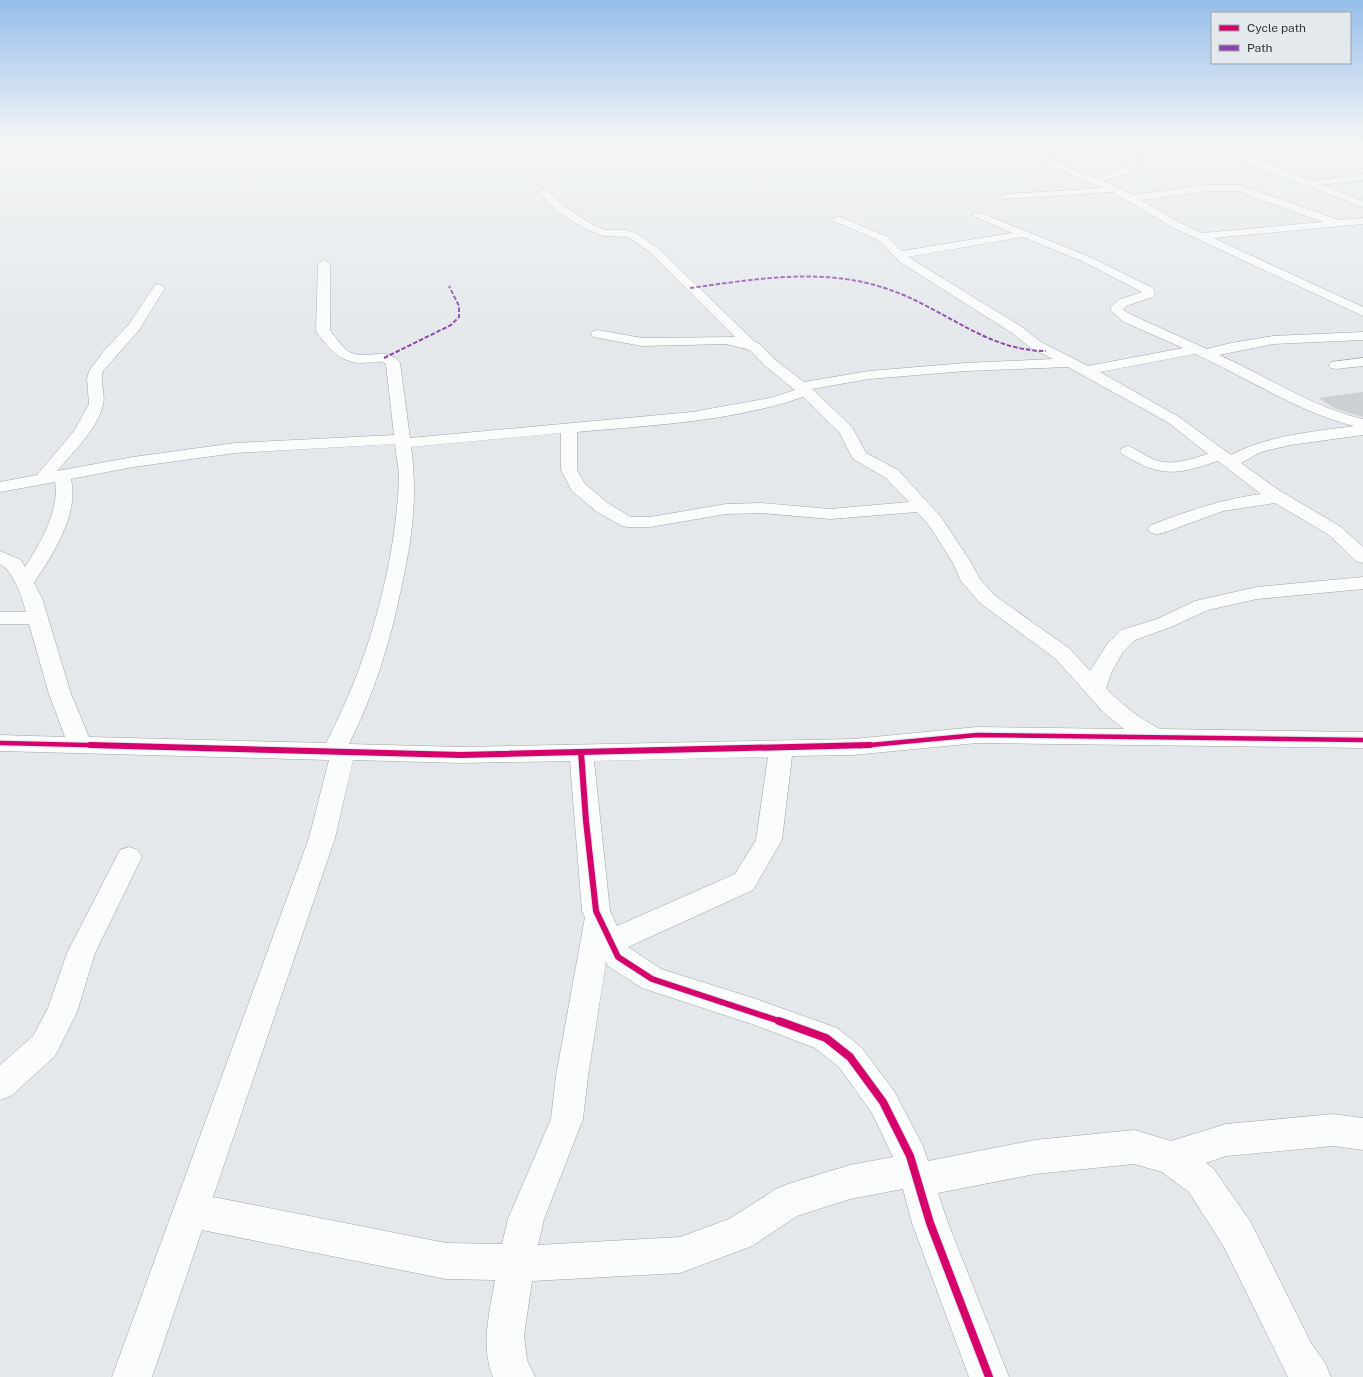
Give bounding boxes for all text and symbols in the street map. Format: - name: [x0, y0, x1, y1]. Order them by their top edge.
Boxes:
- legend: [1211, 12, 1351, 64]
- text: Cycle path: [1247, 21, 1306, 35]
- text: Path: [1247, 41, 1273, 55]

